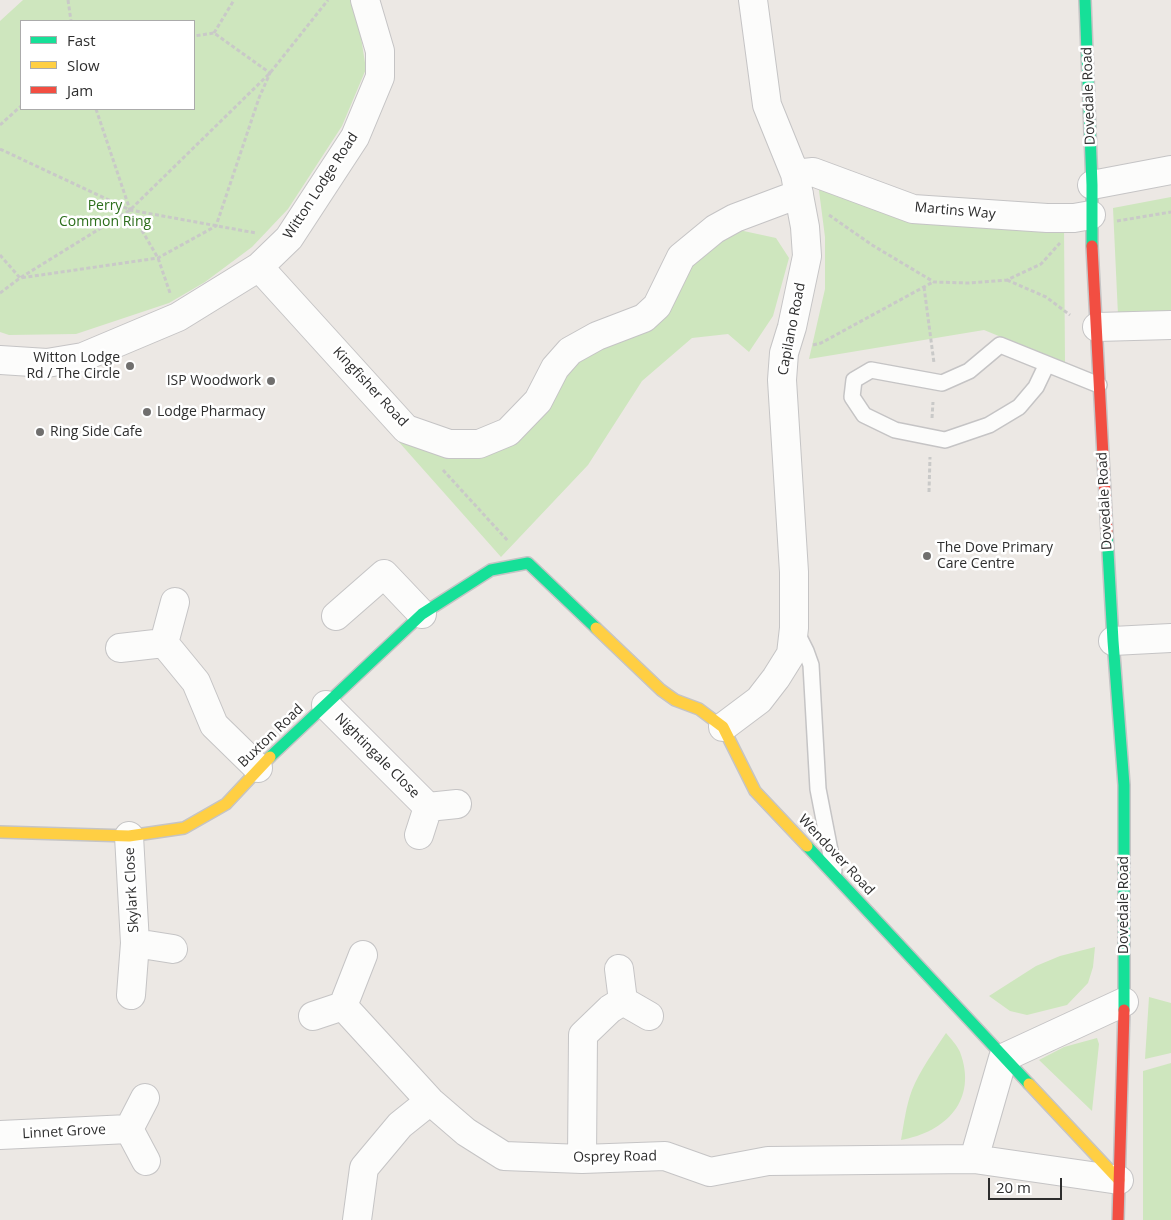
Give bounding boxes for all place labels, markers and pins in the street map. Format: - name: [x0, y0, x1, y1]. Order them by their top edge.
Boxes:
- place label: Witton Lodge Rd / The Circle: [26, 350, 120, 382]
- marker: Witton Lodge Rd / The Circle: [124, 360, 136, 372]
- place label: ISP Woodwork: [167, 373, 261, 389]
- marker: ISP Woodwork: [265, 375, 277, 387]
- place label: Lodge Pharmacy: [157, 404, 265, 420]
- marker: Lodge Pharmacy: [141, 406, 153, 418]
- place label: Ring Side Cafe: [50, 424, 142, 440]
- marker: Ring Side Cafe: [34, 426, 46, 438]
- place label: The Dove Primary Care Centre: [937, 540, 1053, 572]
- marker: The Dove Primary Care Centre: [921, 550, 933, 562]

